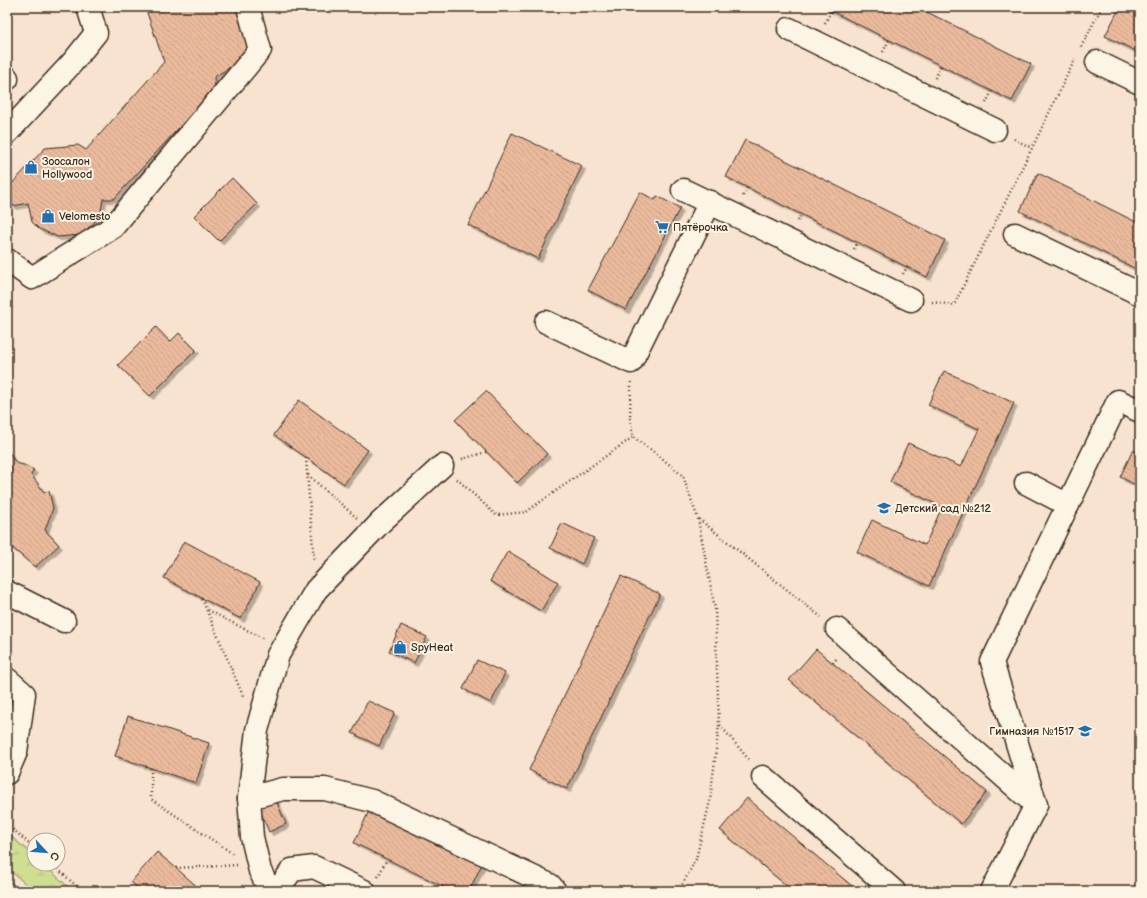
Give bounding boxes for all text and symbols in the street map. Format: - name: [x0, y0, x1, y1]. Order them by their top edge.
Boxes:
- place label: Зоосалон Hollywood: [42, 155, 92, 181]
- shop icon: Зоосалон Hollywood: [23, 159, 39, 175]
- shop icon: Velomesto: [40, 208, 56, 224]
- place label: Velomesto: [59, 210, 110, 223]
- supermarket icon: Пятёрочка: [654, 219, 670, 235]
- place label: Пятёрочка: [673, 221, 729, 234]
- school or university icon: Детский сад №212: [876, 500, 892, 516]
- place label: Детский сад №212: [895, 502, 991, 515]
- shop icon: SpyHeat: [392, 639, 408, 655]
- place label: SpyHeat: [411, 641, 454, 654]
- school or university icon: Гимназия №1517: [1077, 723, 1093, 739]
- place label: Гимназия №1517: [989, 725, 1075, 738]
- north arrow: [26, 832, 66, 872]
- text: С: [47, 850, 62, 863]

